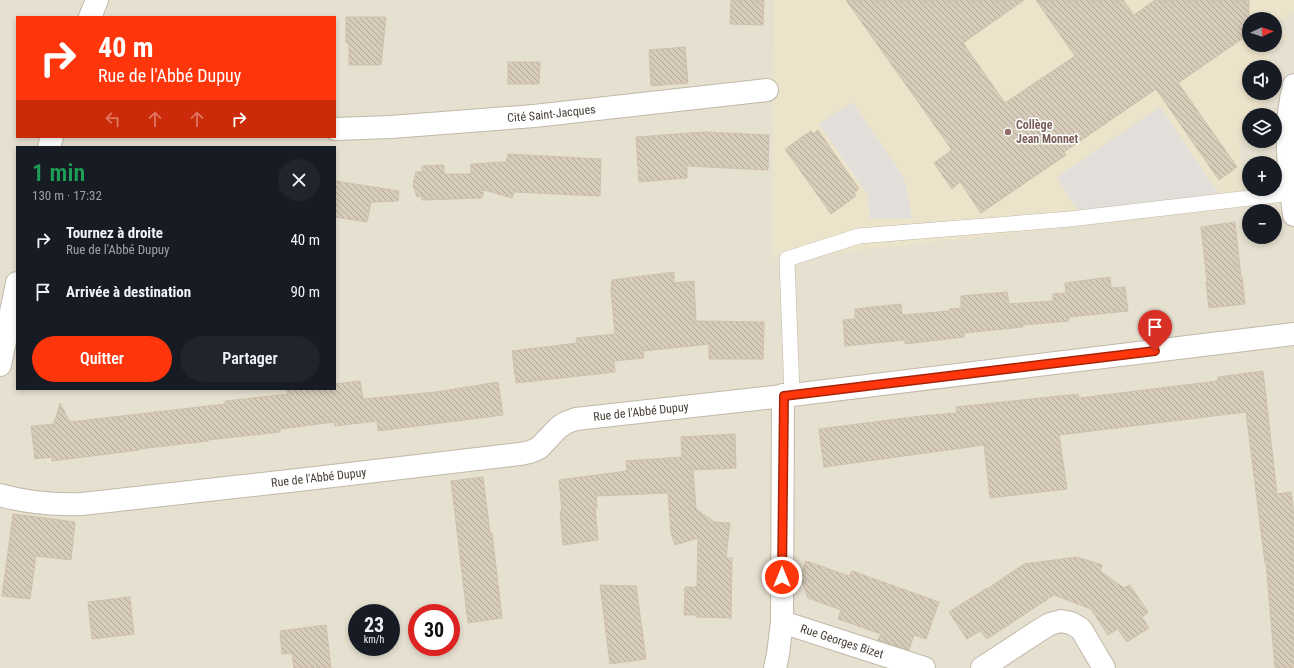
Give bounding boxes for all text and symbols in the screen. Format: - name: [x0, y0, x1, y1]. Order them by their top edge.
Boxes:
- north arrow: [1242, 12, 1282, 52]
- map controls: [1242, 12, 1282, 244]
- text: 40 m: [98, 31, 154, 64]
- icon: right: [32, 32, 84, 84]
- button: sound: [1242, 60, 1282, 100]
- text: Rue de l'Abbé Dupuy: [98, 65, 241, 86]
- street label: Cité Saint-Jacques: [507, 102, 596, 125]
- icon: left: [102, 108, 124, 130]
- icon: ahead: [144, 108, 166, 130]
- icon: ahead: [186, 108, 208, 130]
- icon: right: [228, 108, 250, 130]
- button: layers: [1242, 108, 1282, 148]
- place label: Collège Jean Monnet: [1016, 118, 1079, 146]
- marker: Collège Jean Monnet: [1003, 127, 1013, 137]
- button: +: [1242, 156, 1282, 196]
- text: 1 min: [32, 159, 85, 187]
- button: close: [278, 159, 320, 201]
- text: 130 m · 17:32: [32, 188, 102, 203]
- button: −: [1242, 204, 1282, 244]
- text: Tournez à droite: [66, 224, 163, 242]
- icon: right: [32, 229, 54, 251]
- text: 40 m: [290, 231, 320, 249]
- text: Rue de l'Abbé Dupuy: [66, 242, 170, 257]
- icon: arrive: [32, 281, 54, 303]
- text: Arrivée à destination: [66, 283, 191, 301]
- text: 90 m: [290, 283, 320, 301]
- pin: [1138, 310, 1172, 351]
- icon: arrive: [1144, 316, 1166, 338]
- button: Quitter: [32, 336, 172, 382]
- button: Partager: [180, 336, 320, 382]
- street label: Rue de l'Abbé Dupuy: [593, 400, 689, 424]
- street label: Rue de l'Abbé Dupuy: [270, 465, 367, 490]
- position arrow: [761, 556, 803, 598]
- speed limit sign: 30: [408, 604, 460, 656]
- text: 23: [364, 613, 384, 637]
- street label: Rue Georges Bizet: [799, 621, 886, 662]
- text: km/h: [364, 634, 384, 645]

